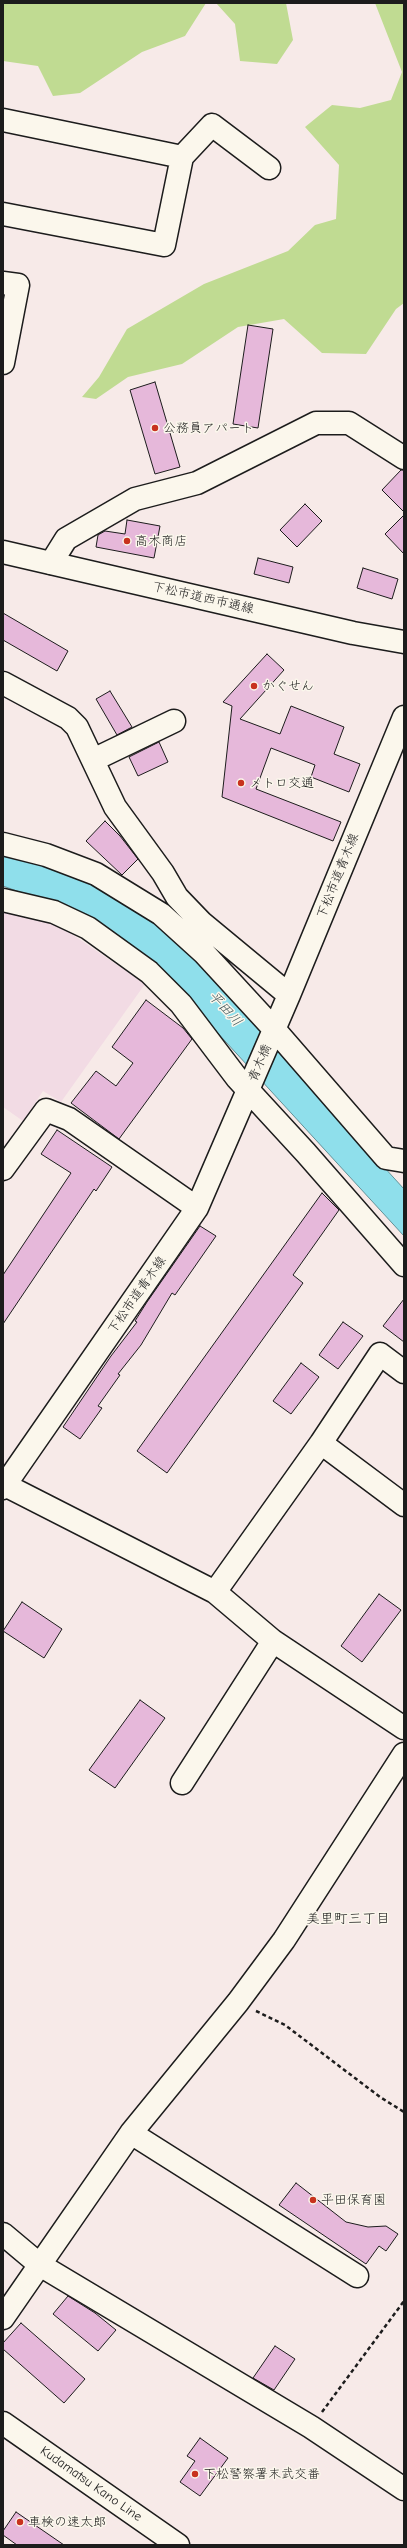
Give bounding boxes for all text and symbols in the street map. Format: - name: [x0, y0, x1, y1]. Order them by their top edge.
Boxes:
- place label: 公務員アパート: [163, 420, 254, 436]
- marker: 公務員アパート: [150, 423, 160, 433]
- place label: 高木商店: [135, 533, 187, 549]
- marker: 高木商店: [122, 536, 132, 546]
- street label: 下松市道西市通線: [151, 579, 255, 617]
- place label: かぐせん: [262, 678, 314, 694]
- marker: かぐせん: [249, 681, 259, 691]
- place label: メトロ交通: [249, 775, 314, 791]
- marker: メトロ交通: [236, 778, 246, 788]
- street label: 下松市道青木線: [314, 831, 362, 921]
- water label: 平田川: [205, 988, 245, 1030]
- street label: 青木橋: [245, 1042, 275, 1084]
- street label: 下松市道青木線: [105, 1253, 169, 1337]
- district label: 美里町三丁目: [306, 1911, 390, 1927]
- place label: 平田保育園: [321, 2192, 386, 2208]
- marker: 平田保育園: [308, 2195, 318, 2205]
- street label: Kudamatsu Kano Line: [37, 2443, 145, 2525]
- place label: 下松警察署末武交番: [203, 2466, 320, 2482]
- marker: 下松警察署末武交番: [190, 2469, 200, 2479]
- place label: 車検の速太郎: [28, 2514, 106, 2530]
- marker: 車検の速太郎: [15, 2517, 25, 2527]

